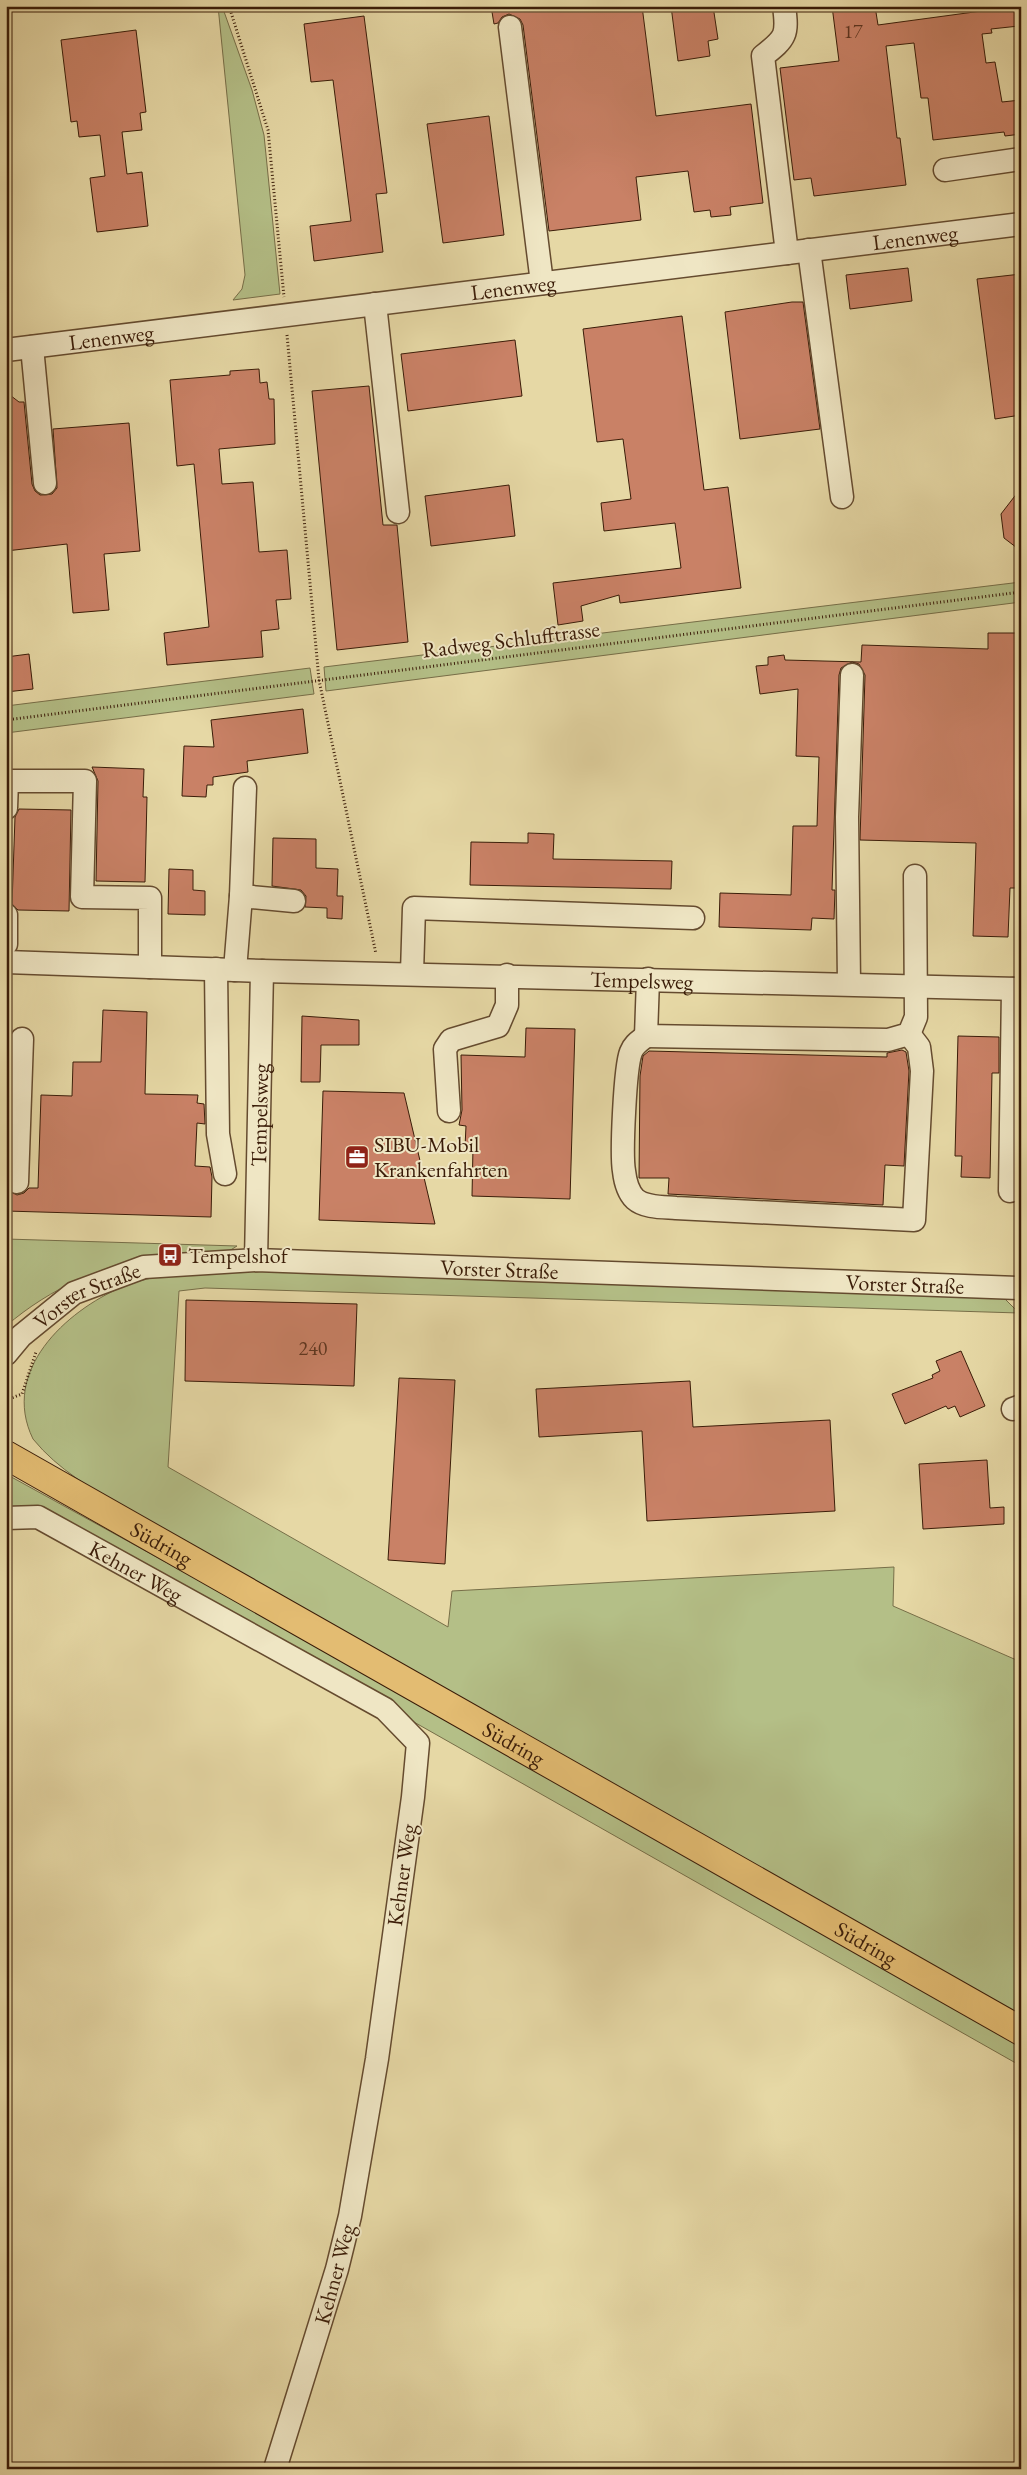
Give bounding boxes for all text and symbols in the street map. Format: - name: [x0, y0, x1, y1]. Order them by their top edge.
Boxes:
- house number: 17: [843, 18, 863, 44]
- street label: Lenenweg: [871, 218, 960, 257]
- street label: Lenenweg: [469, 268, 558, 307]
- street label: Lenenweg: [67, 318, 156, 357]
- street label: Radweg Schlufftrasse: [421, 614, 602, 665]
- street label: Tempelsweg: [590, 965, 694, 996]
- street label: Tempelsweg: [244, 1063, 275, 1167]
- place label: SIBU-Mobil Krankenfahrten: [374, 1130, 509, 1184]
- office icon: SIBU-Mobil Krankenfahrten: [344, 1144, 370, 1170]
- place label: Tempelshof: [188, 1241, 291, 1270]
- bus stop icon: Tempelshof: [157, 1242, 183, 1268]
- street label: Vorster Straße: [440, 1253, 559, 1286]
- street label: Vorster Straße: [27, 1256, 145, 1335]
- street label: Vorster Straße: [845, 1268, 965, 1301]
- house number: 240: [299, 1335, 328, 1361]
- street label: Südring: [125, 1515, 198, 1573]
- street label: Kehner Weg: [84, 1534, 188, 1609]
- street label: Südring: [477, 1715, 550, 1773]
- street label: Kehner Weg: [380, 1822, 423, 1928]
- street label: Südring: [830, 1914, 903, 1973]
- street label: Kehner Weg: [307, 2220, 362, 2328]

